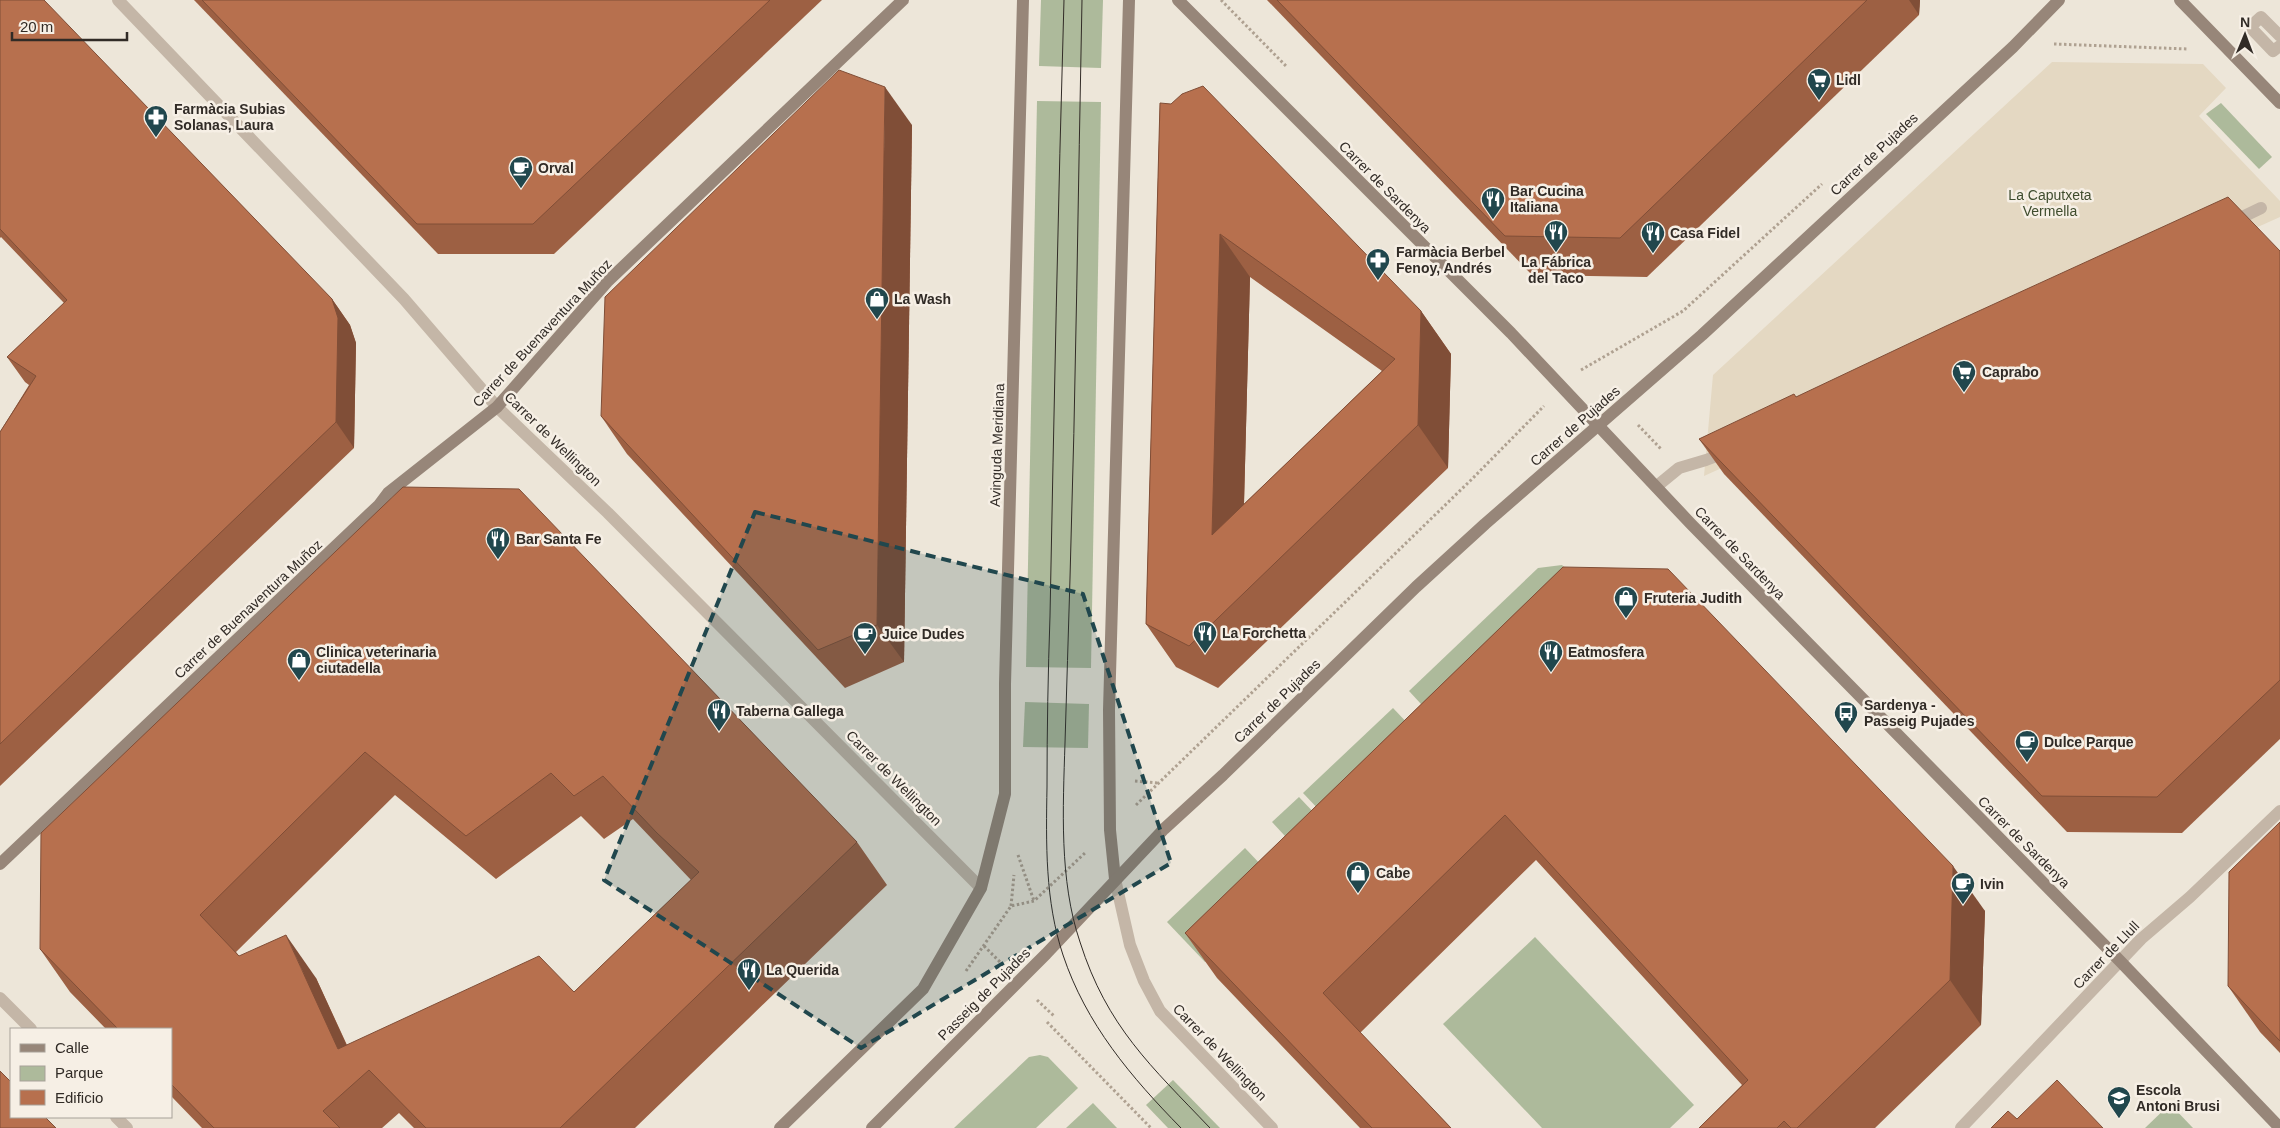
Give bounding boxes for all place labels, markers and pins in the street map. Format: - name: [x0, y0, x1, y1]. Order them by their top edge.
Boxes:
- supermarket icon: Lidl: [1806, 67, 1832, 101]
- place label: Lidl: [1836, 72, 1861, 88]
- place label: Farmàcia Subias Solanas, Laura: [174, 101, 285, 133]
- pharmacy icon: Farmàcia Subias Solanas, Laura: [143, 104, 169, 138]
- cafe icon: Orval: [508, 155, 534, 189]
- place label: Orval: [538, 160, 574, 176]
- place label: Bar Cucina Italiana: [1510, 183, 1584, 215]
- restaurant icon: Bar Cucina Italiana: [1480, 186, 1506, 220]
- restaurant icon: La Fábrica del Taco: [1543, 219, 1569, 253]
- restaurant icon: Casa Fidel: [1640, 220, 1666, 254]
- place label: Casa Fidel: [1670, 225, 1740, 241]
- place label: Farmàcia Berbel Fenoy, Andrés: [1396, 244, 1505, 276]
- pharmacy icon: Farmàcia Berbel Fenoy, Andrés: [1365, 247, 1391, 281]
- place label: La Fábrica del Taco: [1521, 254, 1591, 286]
- shop icon: La Wash: [864, 286, 890, 320]
- place label: La Wash: [894, 291, 951, 307]
- supermarket icon: Caprabo: [1951, 359, 1977, 393]
- place label: Caprabo: [1982, 364, 2039, 380]
- restaurant icon: Bar Santa Fe: [485, 526, 511, 560]
- place label: Bar Santa Fe: [516, 531, 602, 547]
- shop icon: Fruteria Judith: [1613, 585, 1639, 619]
- place label: Fruteria Judith: [1644, 590, 1742, 606]
- restaurant icon: La Forchetta: [1192, 620, 1218, 654]
- cafe icon: Juice Dudes: [852, 621, 878, 655]
- place label: La Forchetta: [1222, 625, 1306, 641]
- place label: Juice Dudes: [882, 626, 965, 642]
- restaurant icon: Eatmosfera: [1538, 639, 1564, 673]
- place label: Clinica veterinaria ciutadella: [316, 644, 437, 676]
- place label: Eatmosfera: [1568, 644, 1644, 660]
- shop icon: Clinica veterinaria ciutadella: [286, 647, 312, 681]
- place label: Sardenya - Passeig Pujades: [1864, 697, 1975, 729]
- restaurant icon: Taberna Gallega: [706, 698, 732, 732]
- bus stop icon: Sardenya - Passeig Pujades: [1833, 700, 1859, 734]
- place label: Taberna Gallega: [736, 703, 844, 719]
- cafe icon: Dulce Parque: [2014, 729, 2040, 763]
- place label: Dulce Parque: [2044, 734, 2134, 750]
- shop icon: Cabe: [1345, 860, 1371, 894]
- place label: Cabe: [1376, 865, 1410, 881]
- cafe icon: Ivin: [1950, 871, 1976, 905]
- place label: Ivin: [1980, 876, 2004, 892]
- restaurant icon: La Querida: [736, 957, 762, 991]
- place label: La Querida: [766, 962, 839, 978]
- place label: Escola Antoni Brusi: [2136, 1082, 2220, 1114]
- school or university icon: Escola Antoni Brusi: [2106, 1085, 2132, 1119]

